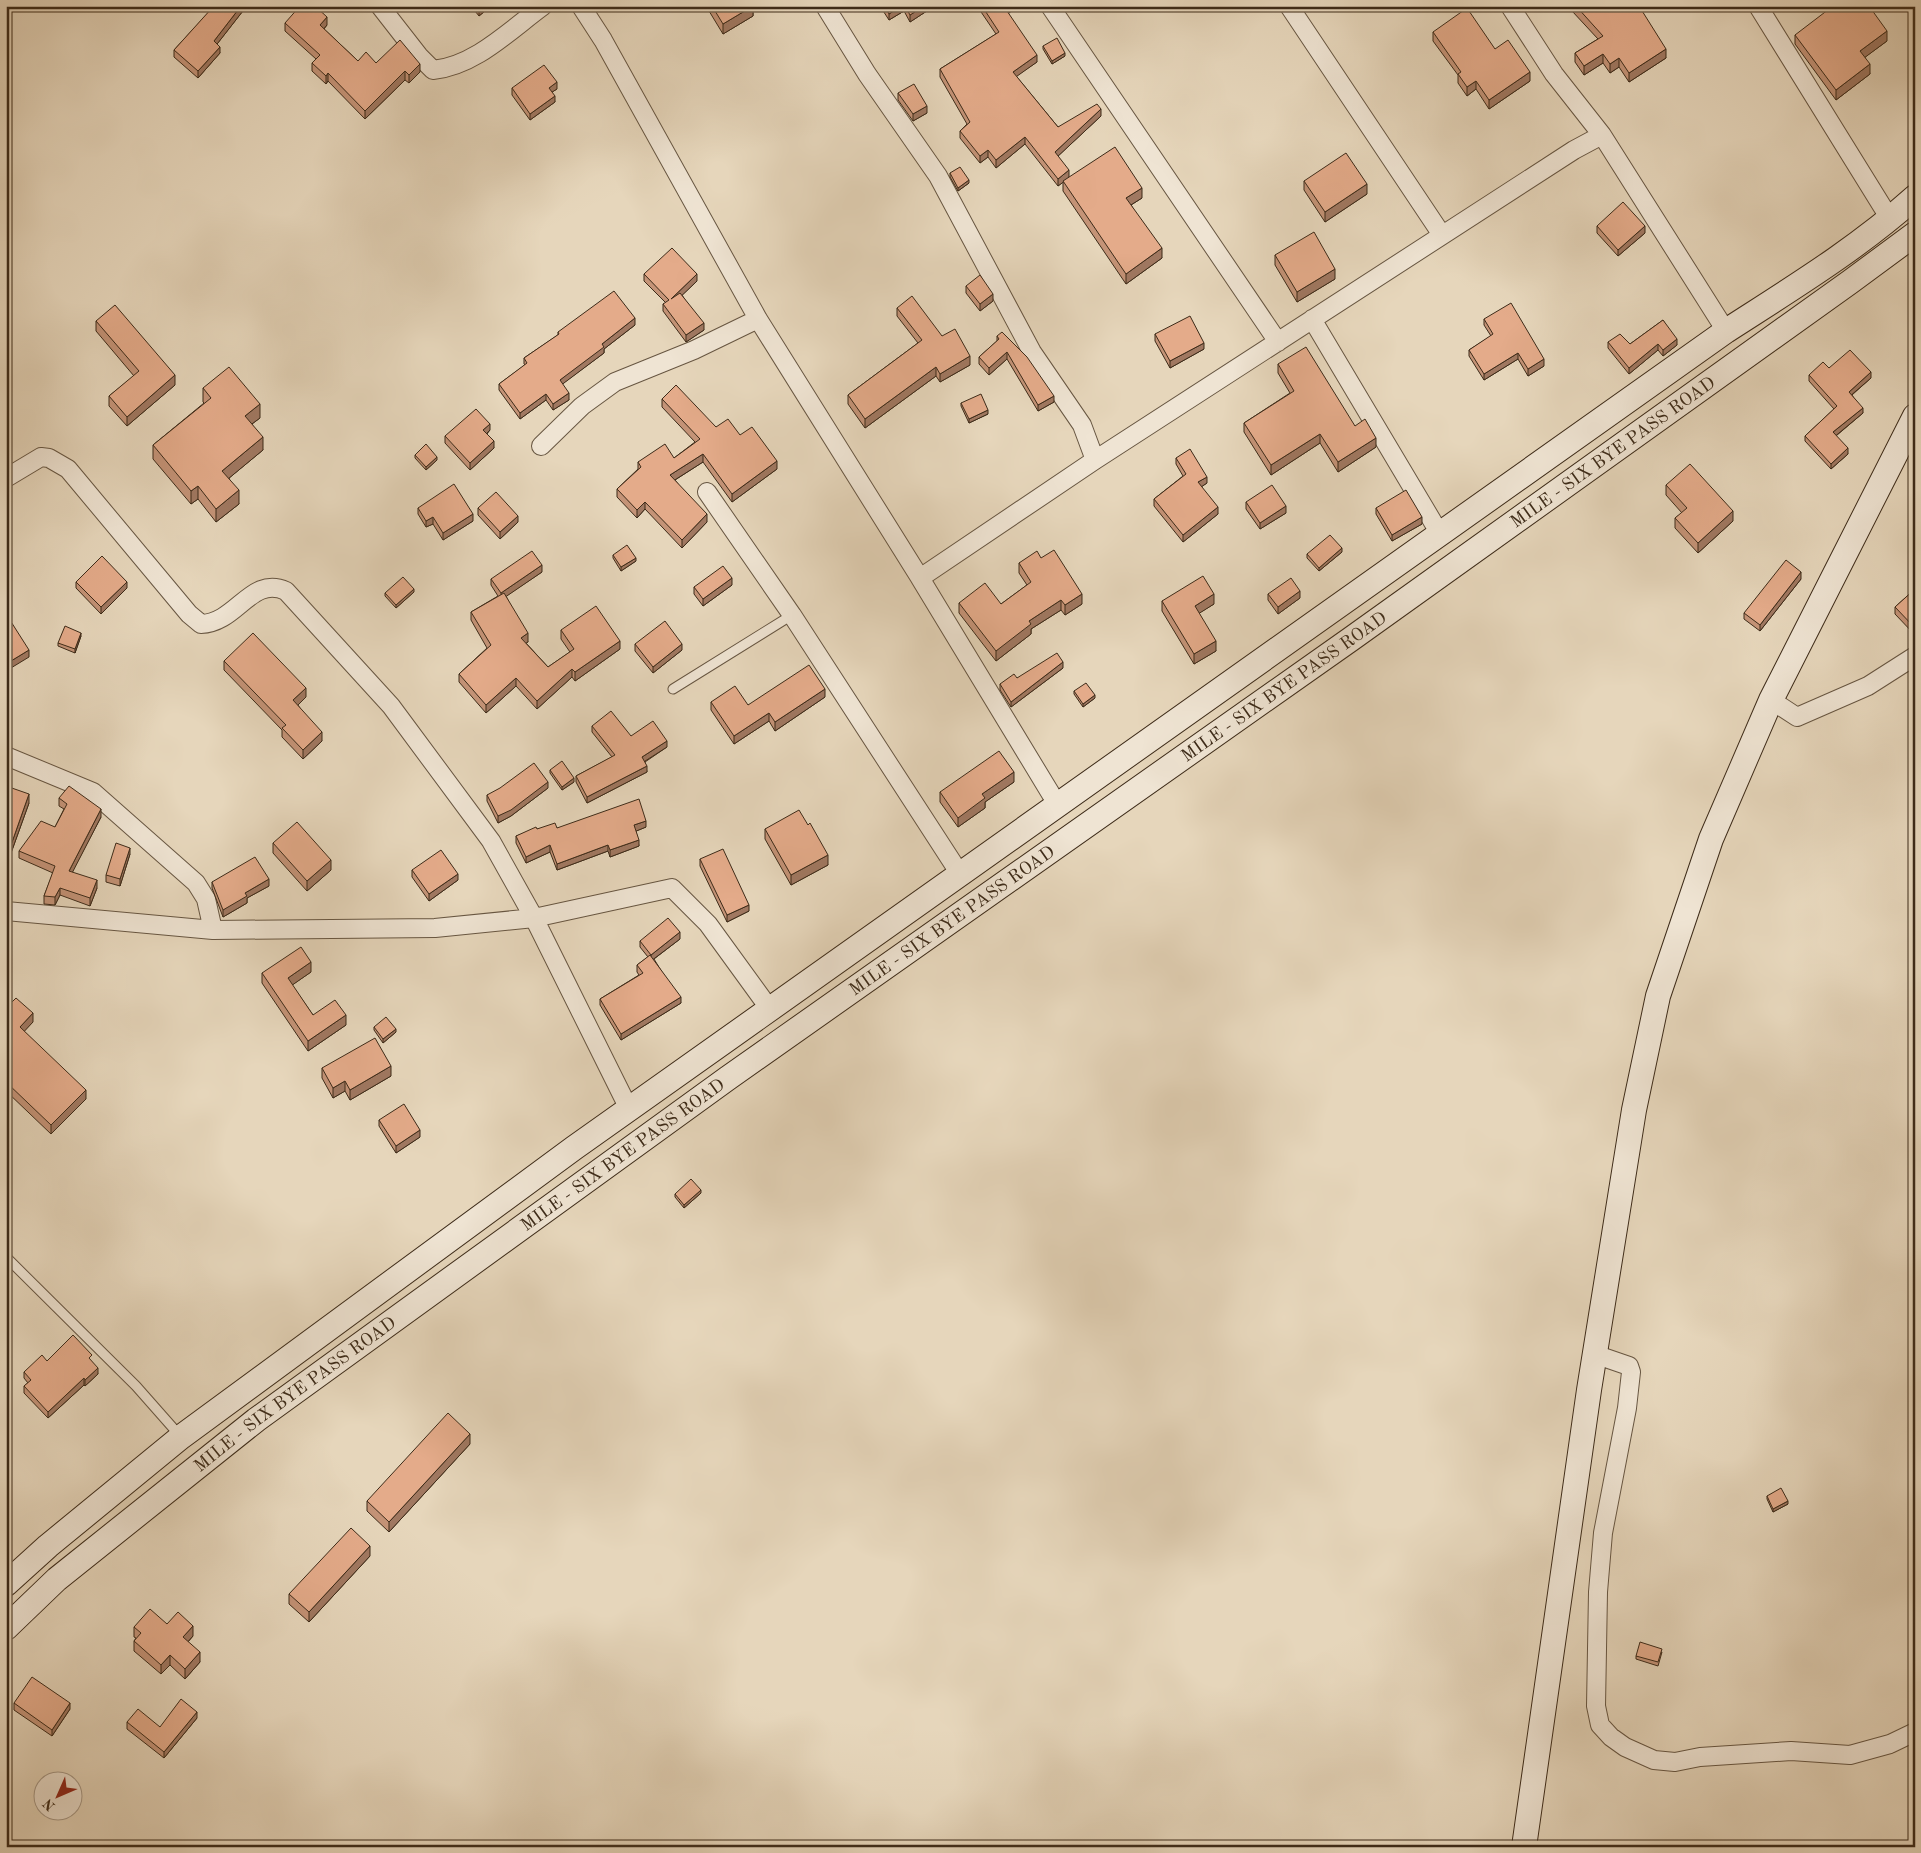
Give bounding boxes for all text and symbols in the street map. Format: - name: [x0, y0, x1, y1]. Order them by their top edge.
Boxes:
- street label: MILE - SIX BYE PASS ROAD: [1507, 374, 1719, 532]
- street label: MILE - SIX BYE PASS ROAD: [1178, 609, 1390, 766]
- street label: MILE - SIX BYE PASS ROAD: [846, 843, 1058, 1000]
- street label: MILE - SIX BYE PASS ROAD: [518, 1076, 728, 1235]
- street label: MILE - SIX BYE PASS ROAD: [191, 1314, 400, 1476]
- north arrow: [32, 1770, 82, 1820]
- text: N: [41, 1796, 58, 1813]

